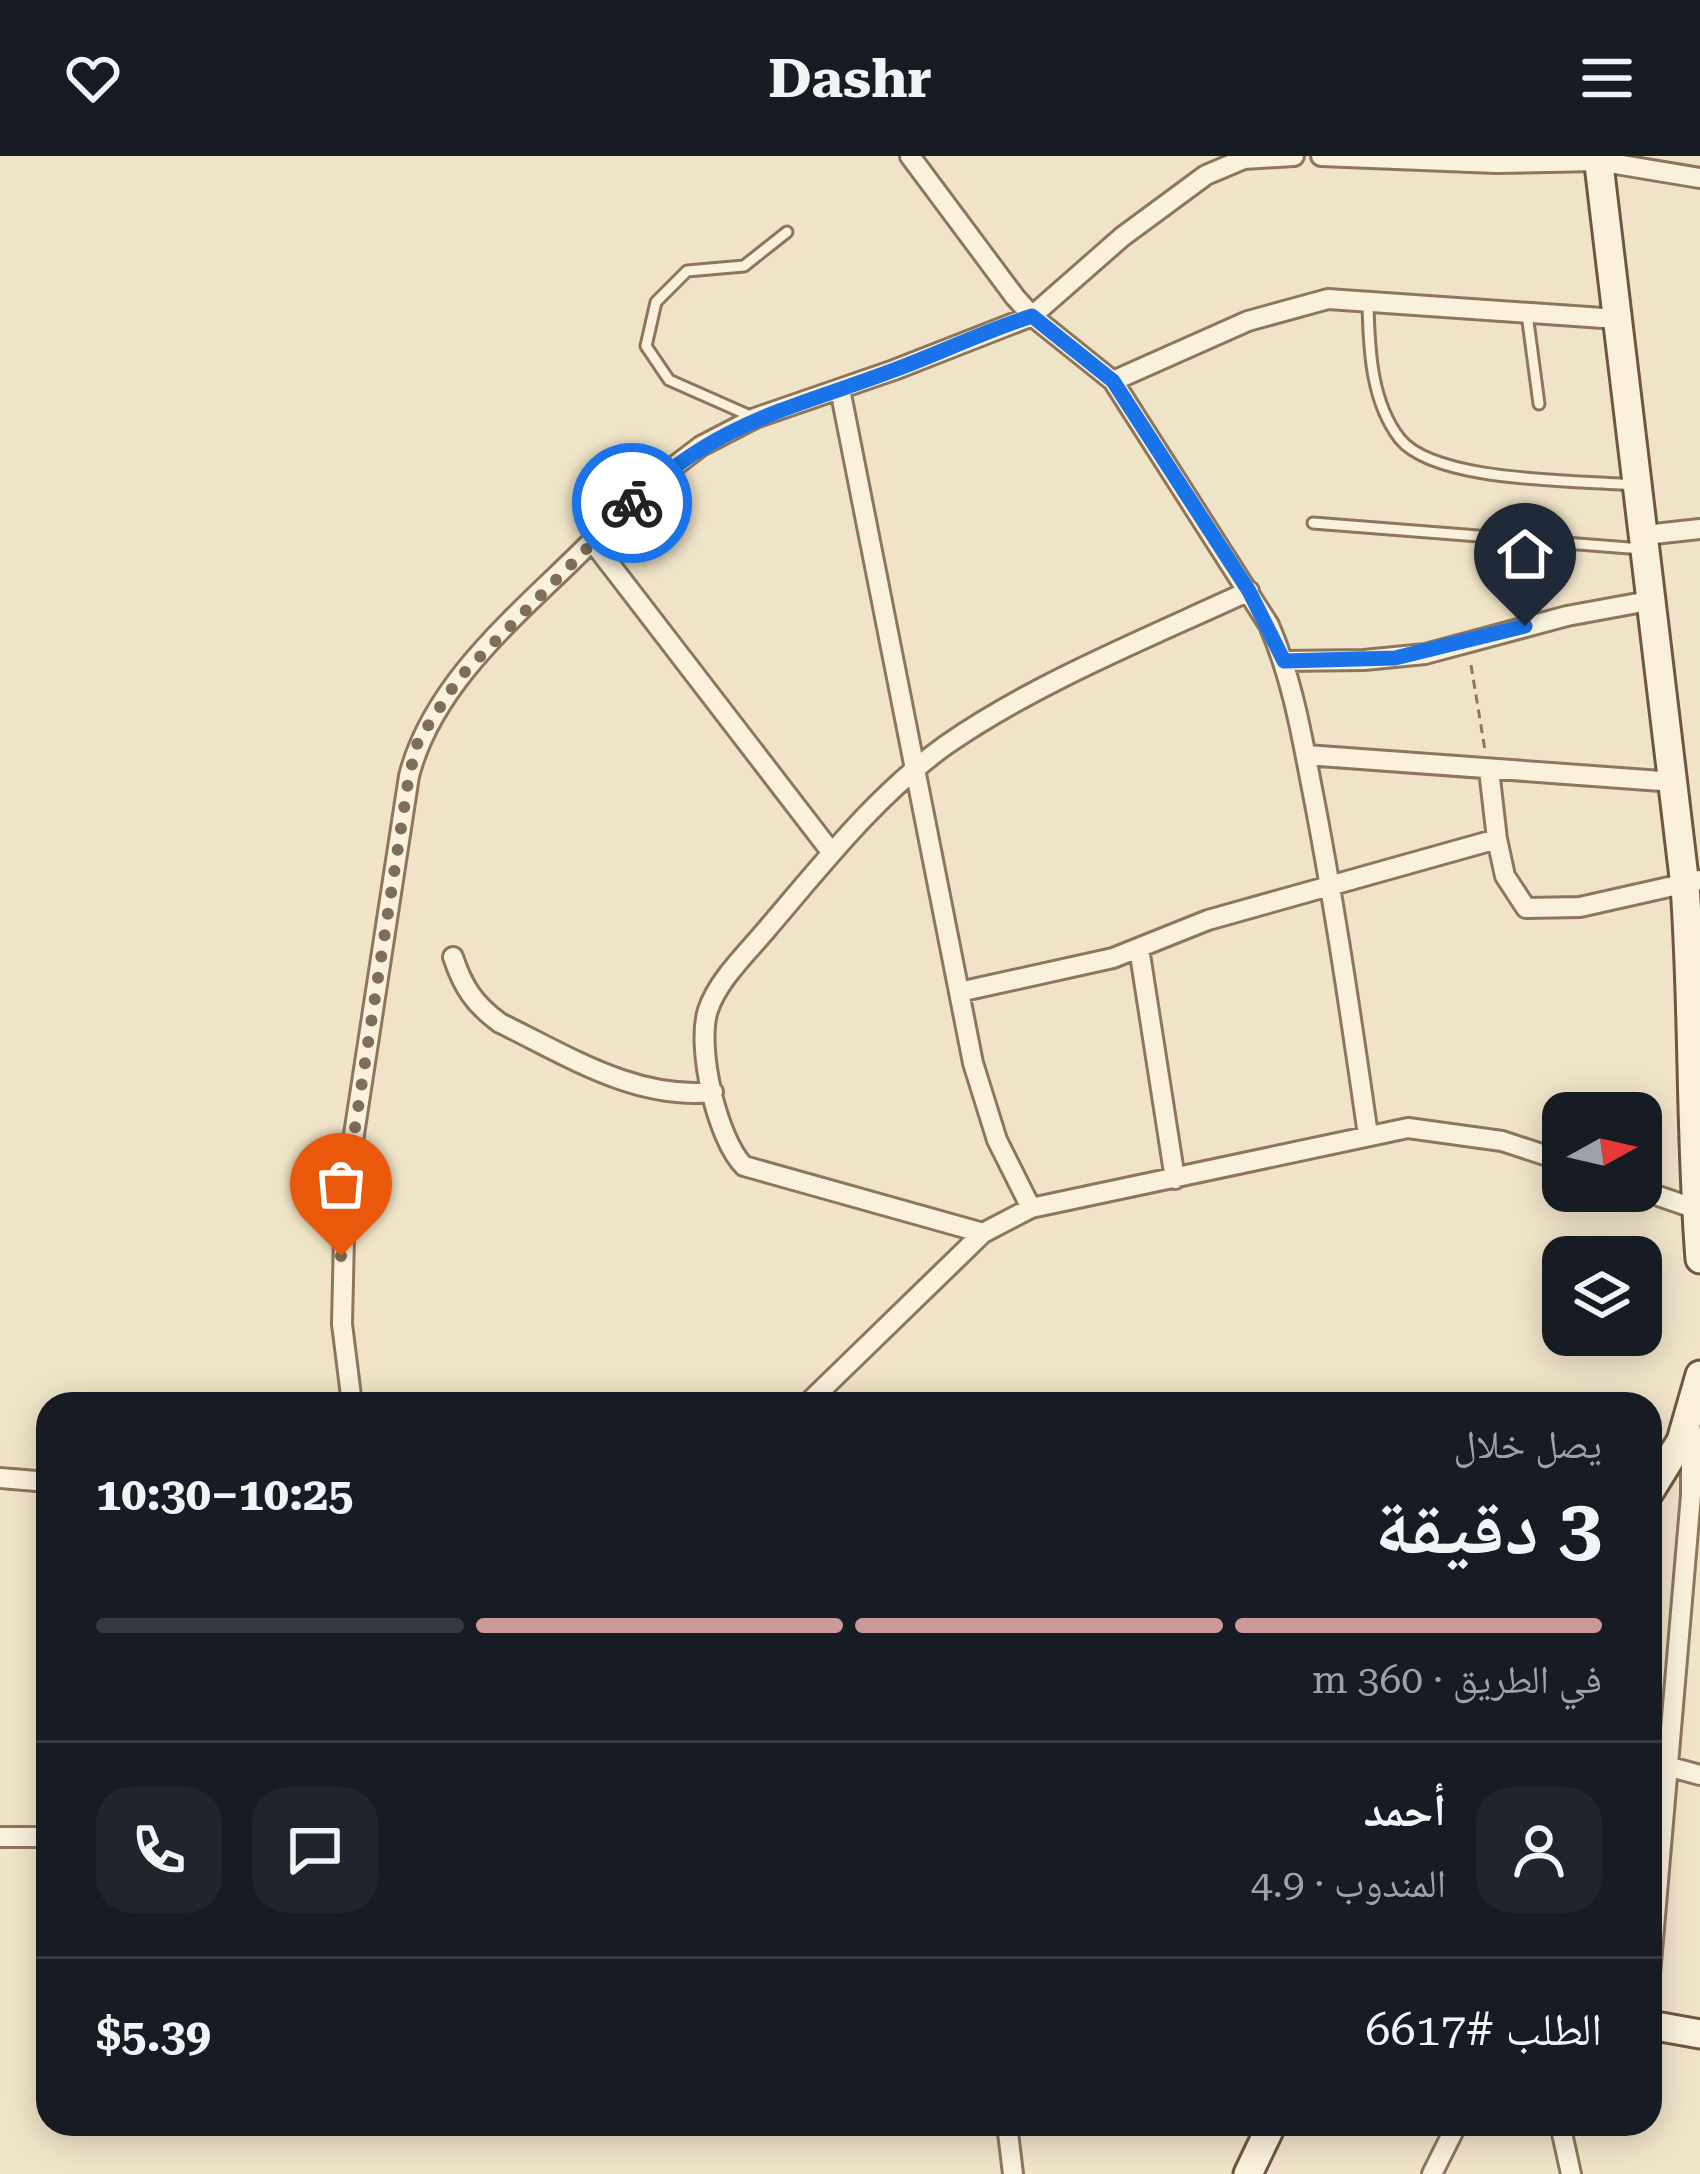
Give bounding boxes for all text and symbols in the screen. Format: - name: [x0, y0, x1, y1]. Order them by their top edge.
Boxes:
- icon: heart: [60, 45, 126, 111]
- icon: menu: [1574, 45, 1640, 111]
- text: Dashr: [768, 47, 932, 110]
- courier: [572, 443, 692, 563]
- icon: bike: [599, 470, 665, 536]
- pin: [1474, 503, 1576, 626]
- icon: home: [1492, 521, 1558, 587]
- north arrow: [1542, 1092, 1662, 1212]
- map controls: [1542, 1092, 1662, 1356]
- pin: [290, 1133, 392, 1256]
- icon: bag: [308, 1151, 374, 1217]
- button: layers: [1542, 1236, 1662, 1356]
- text: يصل خلال: [1454, 1422, 1602, 1468]
- text: 10:25–10:30: [96, 1468, 353, 1521]
- text: 3 دقيقة: [1375, 1482, 1602, 1573]
- text: في الطريق · 360 m: [1312, 1657, 1602, 1703]
- text: أحمد: [1364, 1784, 1446, 1837]
- button: phone: [96, 1787, 222, 1913]
- button: chat: [252, 1787, 378, 1913]
- button: person: [1476, 1787, 1602, 1913]
- text: المندوب · 4.9: [1251, 1861, 1446, 1907]
- text: الطلب #6617: [1365, 2003, 1602, 2056]
- text: $5.39: [96, 2009, 211, 2062]

